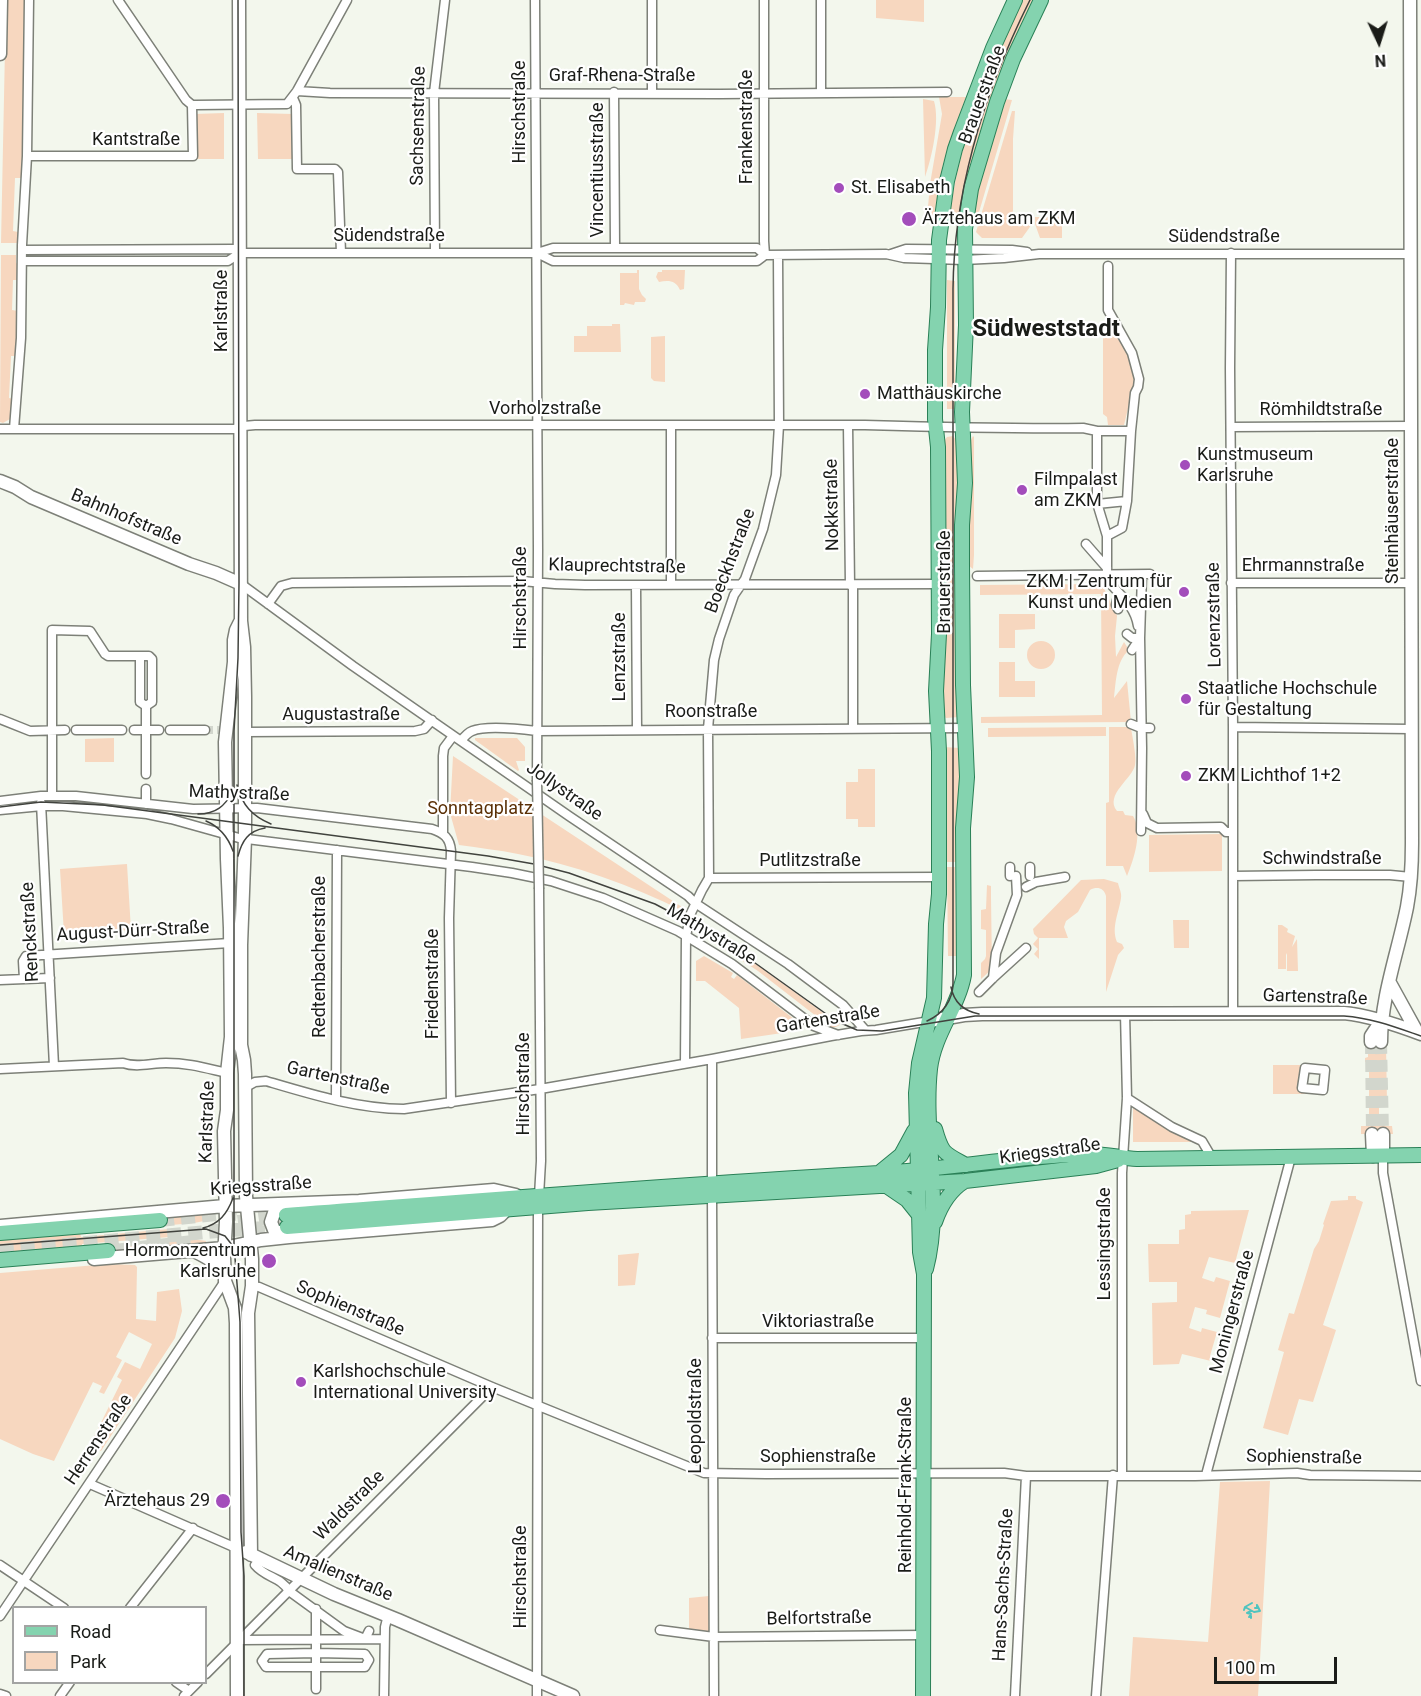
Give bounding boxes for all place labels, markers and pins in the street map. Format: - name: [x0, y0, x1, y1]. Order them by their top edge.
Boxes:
- place label: St. Elisabeth: [851, 177, 950, 199]
- marker: St. Elisabeth: [832, 181, 846, 195]
- place label: Ärztehaus am ZKM: [922, 208, 1075, 230]
- marker: Ärztehaus am ZKM: [900, 210, 918, 228]
- place label: Matthäuskirche: [877, 383, 1002, 405]
- marker: Matthäuskirche: [858, 387, 872, 401]
- place label: Kunstmuseum Karlsruhe: [1197, 444, 1313, 486]
- marker: Kunstmuseum Karlsruhe: [1178, 458, 1192, 472]
- place label: Filmpalast am ZKM: [1034, 469, 1118, 512]
- marker: Filmpalast am ZKM: [1015, 483, 1029, 497]
- place label: ZKM | Zentrum für Kunst und Medien: [1026, 571, 1172, 614]
- marker: ZKM | Zentrum für Kunst und Medien: [1177, 585, 1191, 599]
- place label: Staatliche Hochschule für Gestaltung: [1198, 678, 1377, 720]
- marker: Staatliche Hochschule für Gestaltung: [1179, 692, 1193, 706]
- place label: ZKM Lichthof 1+2: [1198, 765, 1341, 787]
- marker: ZKM Lichthof 1+2: [1179, 769, 1193, 783]
- place label: Hormonzentrum Karlsruhe: [125, 1240, 256, 1282]
- marker: Hormonzentrum Karlsruhe: [260, 1252, 278, 1270]
- place label: Karlshochschule International University: [313, 1361, 497, 1404]
- marker: Karlshochschule International University: [294, 1375, 308, 1389]
- place label: Ärztehaus 29: [104, 1490, 210, 1512]
- marker: Ärztehaus 29: [214, 1492, 232, 1510]

